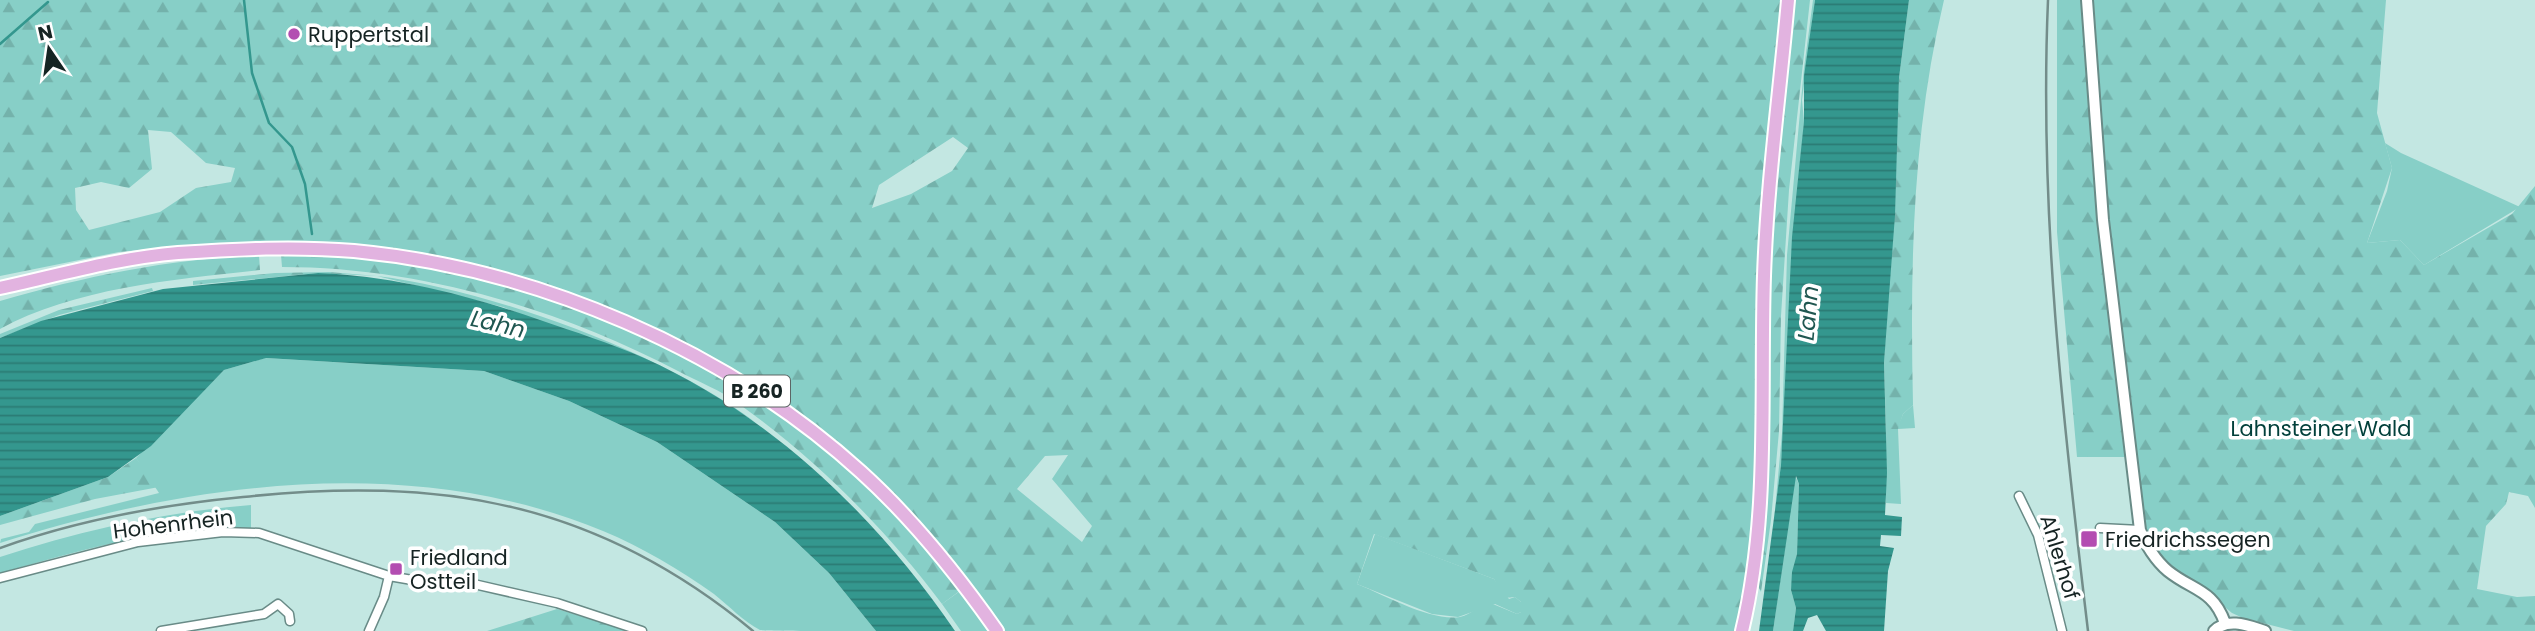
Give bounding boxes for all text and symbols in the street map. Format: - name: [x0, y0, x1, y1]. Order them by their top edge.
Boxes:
- north arrow: [14, 14, 84, 84]
- text: N: [35, 18, 55, 48]
- place label: Ruppertstal: [308, 20, 429, 49]
- marker: Ruppertstal: [286, 26, 302, 42]
- water label: Lahn: [1790, 284, 1826, 342]
- water label: Lahn: [468, 302, 528, 346]
- road number: B 260: [724, 376, 790, 406]
- park label: Lahnsteiner Wald: [2231, 414, 2411, 443]
- street label: Hohenrhein: [111, 502, 235, 546]
- street label: Ahlerhof: [2033, 511, 2087, 603]
- place label: Friedrichssegen: [2105, 525, 2271, 554]
- marker: Friedrichssegen: [2079, 529, 2099, 549]
- place label: Friedland Ostteil: [410, 543, 508, 596]
- marker: Friedland Ostteil: [388, 561, 404, 577]

